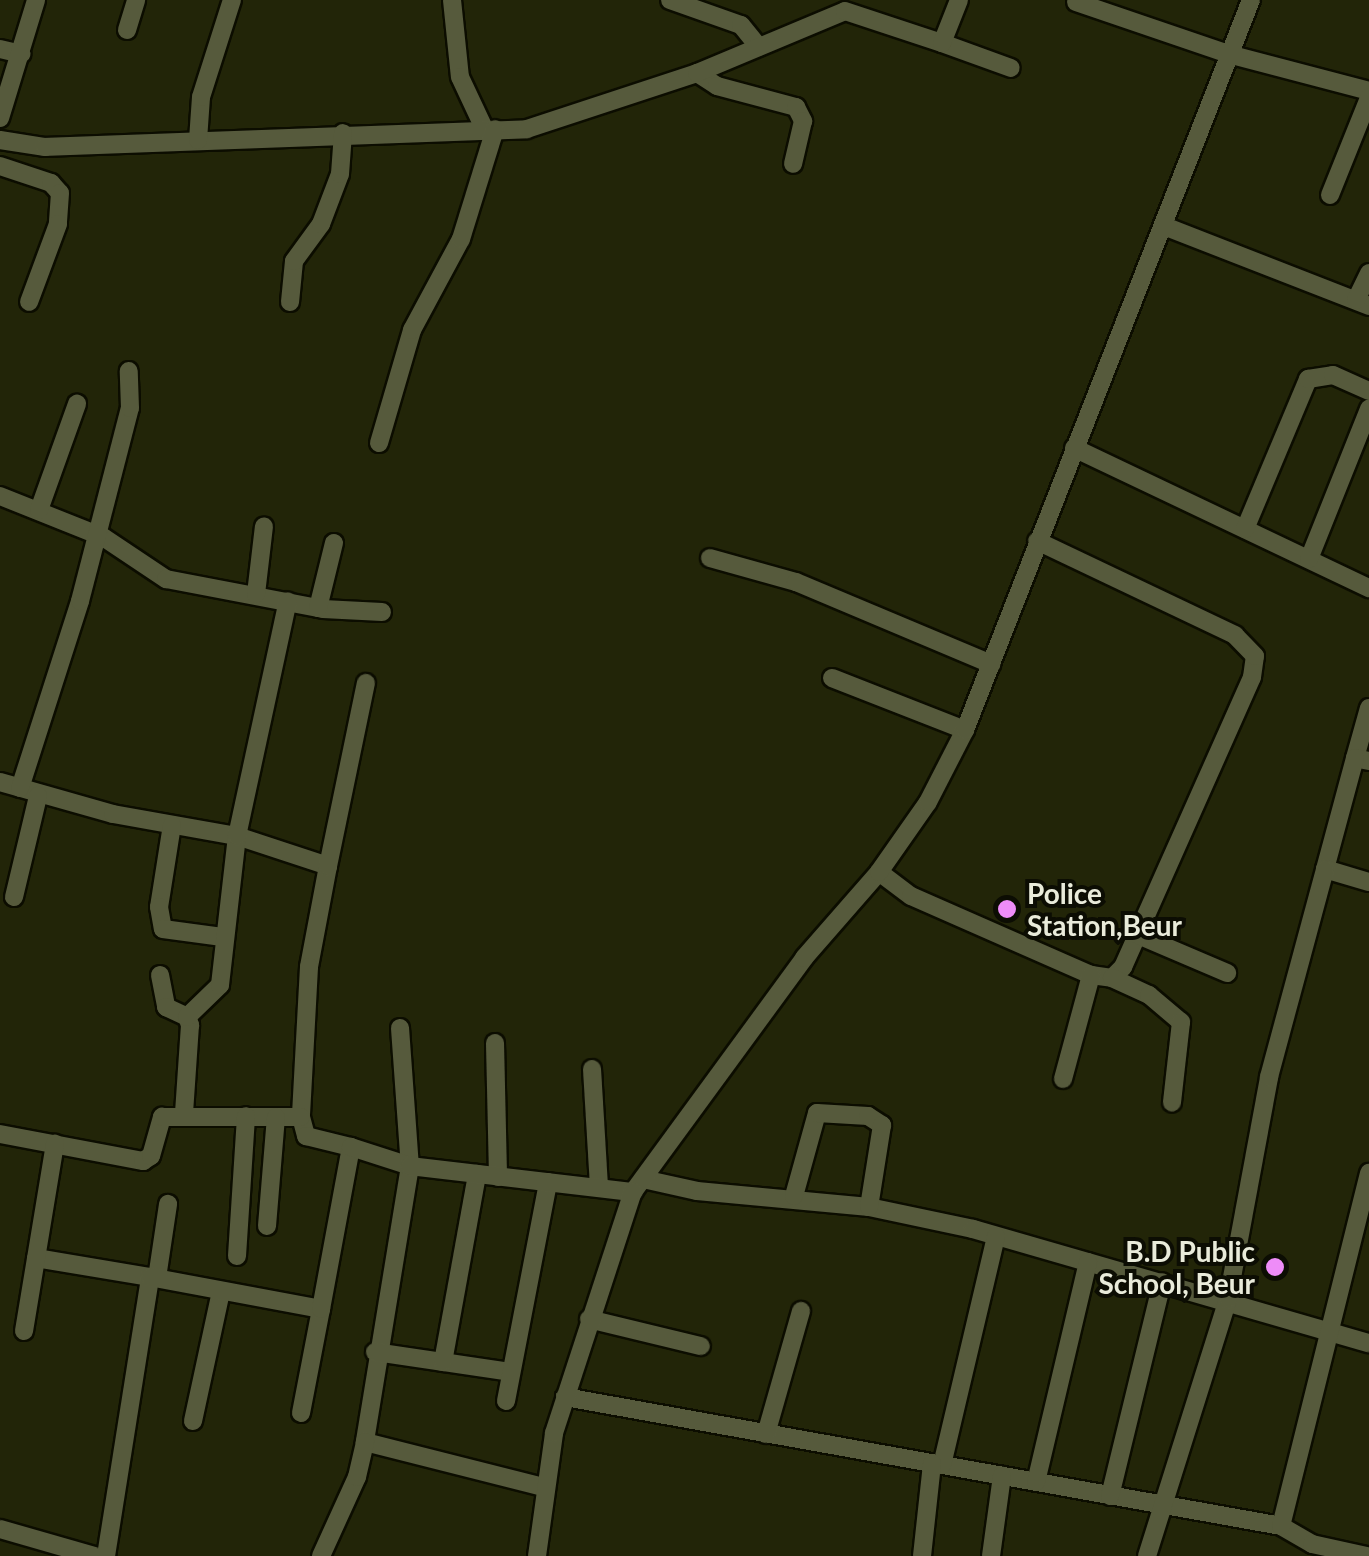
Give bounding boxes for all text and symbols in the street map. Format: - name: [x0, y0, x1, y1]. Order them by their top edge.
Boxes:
- place label: Police Station,Beur: [1027, 876, 1182, 942]
- marker: Police Station,Beur: [996, 898, 1018, 920]
- place label: B.D Public School, Beur: [1098, 1234, 1255, 1300]
- marker: B.D Public School, Beur: [1264, 1256, 1286, 1278]

